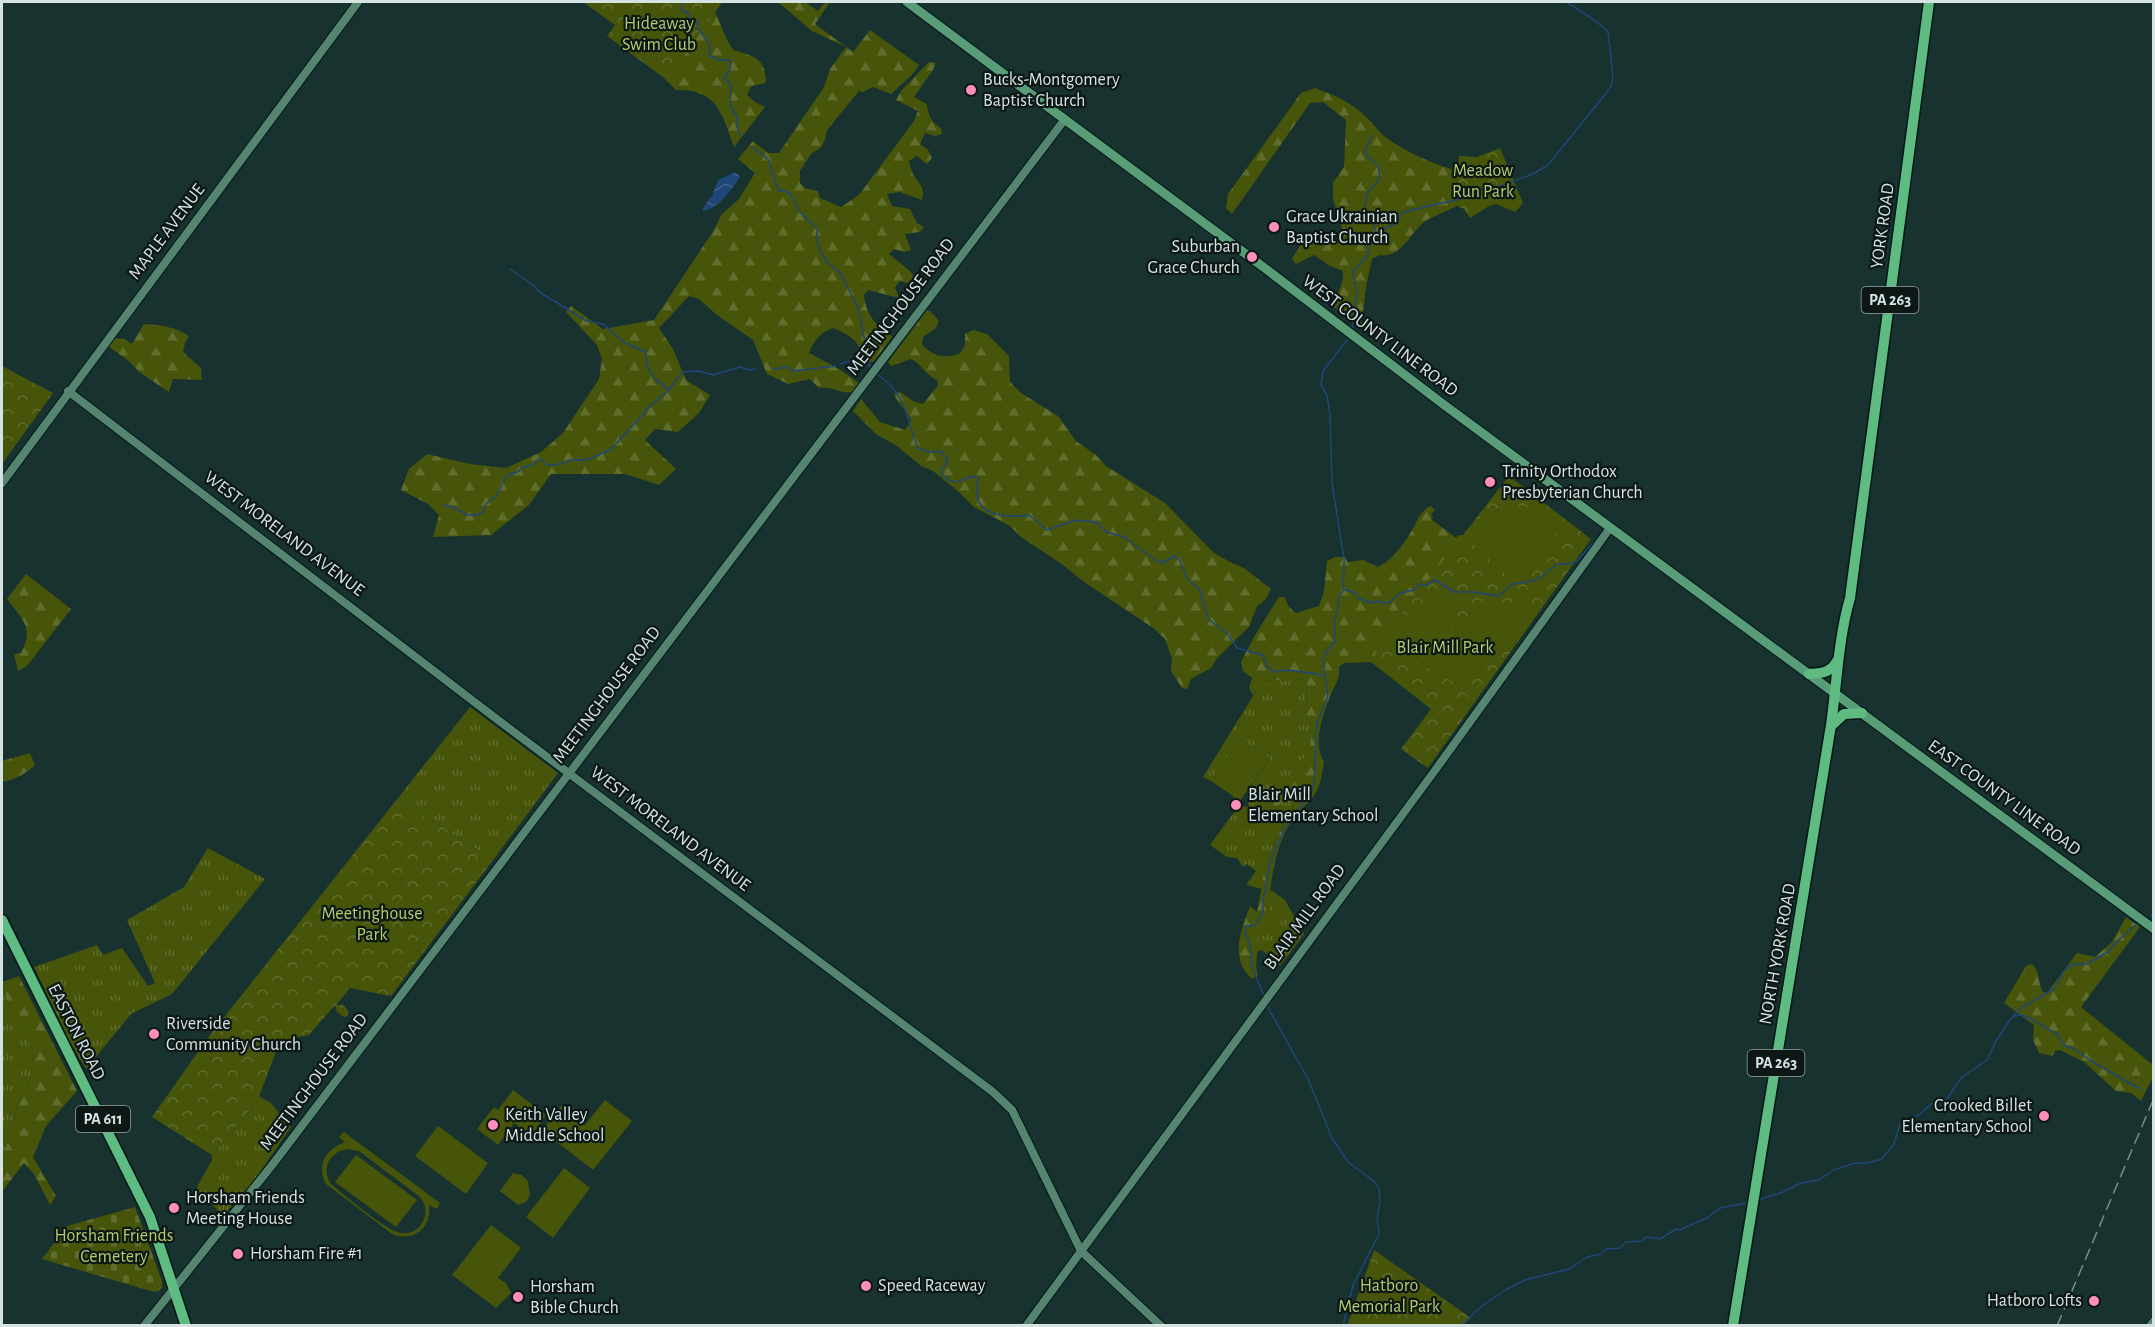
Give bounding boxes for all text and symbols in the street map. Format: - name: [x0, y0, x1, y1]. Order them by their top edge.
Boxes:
- park label: Hideaway Swim Club: [622, 15, 696, 54]
- place label: Bucks-Montgomery Baptist Church: [983, 71, 1120, 110]
- marker: Bucks-Montgomery Baptist Church: [964, 83, 978, 97]
- park label: Meadow Run Park: [1452, 162, 1515, 201]
- street label: MAPLE AVENUE: [125, 181, 209, 283]
- street label: YORK ROAD: [1868, 182, 1898, 270]
- place label: Grace Ukrainian Baptist Church: [1286, 208, 1397, 247]
- marker: Grace Ukrainian Baptist Church: [1267, 220, 1281, 234]
- street label: MEETINGHOUSE ROAD: [844, 235, 958, 379]
- place label: Suburban Grace Church: [1148, 238, 1240, 277]
- marker: Suburban Grace Church: [1245, 250, 1259, 264]
- street label: WEST COUNTY LINE ROAD: [1299, 272, 1461, 400]
- road number: PA 263: [1862, 287, 1918, 313]
- place label: Trinity Orthodox Presbyterian Church: [1502, 463, 1643, 502]
- street label: WEST MORELAND AVENUE: [201, 468, 368, 600]
- marker: Trinity Orthodox Presbyterian Church: [1483, 475, 1497, 489]
- street label: MEETINGHOUSE ROAD: [550, 623, 664, 767]
- park label: Blair Mill Park: [1396, 639, 1494, 657]
- street label: EAST COUNTY LINE ROAD: [1924, 737, 2084, 859]
- street label: WEST MORELAND AVENUE: [587, 763, 754, 895]
- place label: Blair Mill Elementary School: [1248, 786, 1379, 825]
- marker: Blair Mill Elementary School: [1229, 798, 1243, 812]
- street label: BLAIR MILL ROAD: [1261, 861, 1349, 973]
- street label: NORTH YORK ROAD: [1757, 882, 1799, 1026]
- park label: Meetinghouse Park: [322, 905, 422, 944]
- street label: EASTON ROAD: [44, 981, 108, 1083]
- street label: MEETINGHOUSE ROAD: [257, 1010, 371, 1154]
- place label: Riverside Community Church: [166, 1015, 301, 1054]
- marker: Riverside Community Church: [147, 1027, 161, 1041]
- road number: PA 263: [1748, 1050, 1804, 1076]
- place label: Crooked Billet Elementary School: [1902, 1097, 2032, 1136]
- road number: PA 611: [76, 1106, 130, 1132]
- place label: Keith Valley Middle School: [505, 1106, 604, 1145]
- marker: Crooked Billet Elementary School: [2037, 1109, 2051, 1123]
- marker: Keith Valley Middle School: [486, 1118, 500, 1132]
- place label: Horsham Friends Meeting House: [186, 1189, 305, 1228]
- marker: Horsham Friends Meeting House: [167, 1201, 181, 1215]
- park label: Horsham Friends Cemetery: [55, 1227, 173, 1266]
- place label: Horsham Fire #1: [250, 1245, 363, 1263]
- marker: Horsham Fire #1: [231, 1247, 245, 1261]
- place label: Speed Raceway: [878, 1277, 986, 1295]
- park label: Hatboro Memorial Park: [1338, 1277, 1441, 1316]
- place label: Horsham Bible Church: [530, 1278, 619, 1317]
- marker: Speed Raceway: [859, 1279, 873, 1293]
- marker: Horsham Bible Church: [511, 1290, 525, 1304]
- place label: Hatboro Lofts: [1987, 1292, 2082, 1310]
- marker: Hatboro Lofts: [2087, 1294, 2101, 1308]

